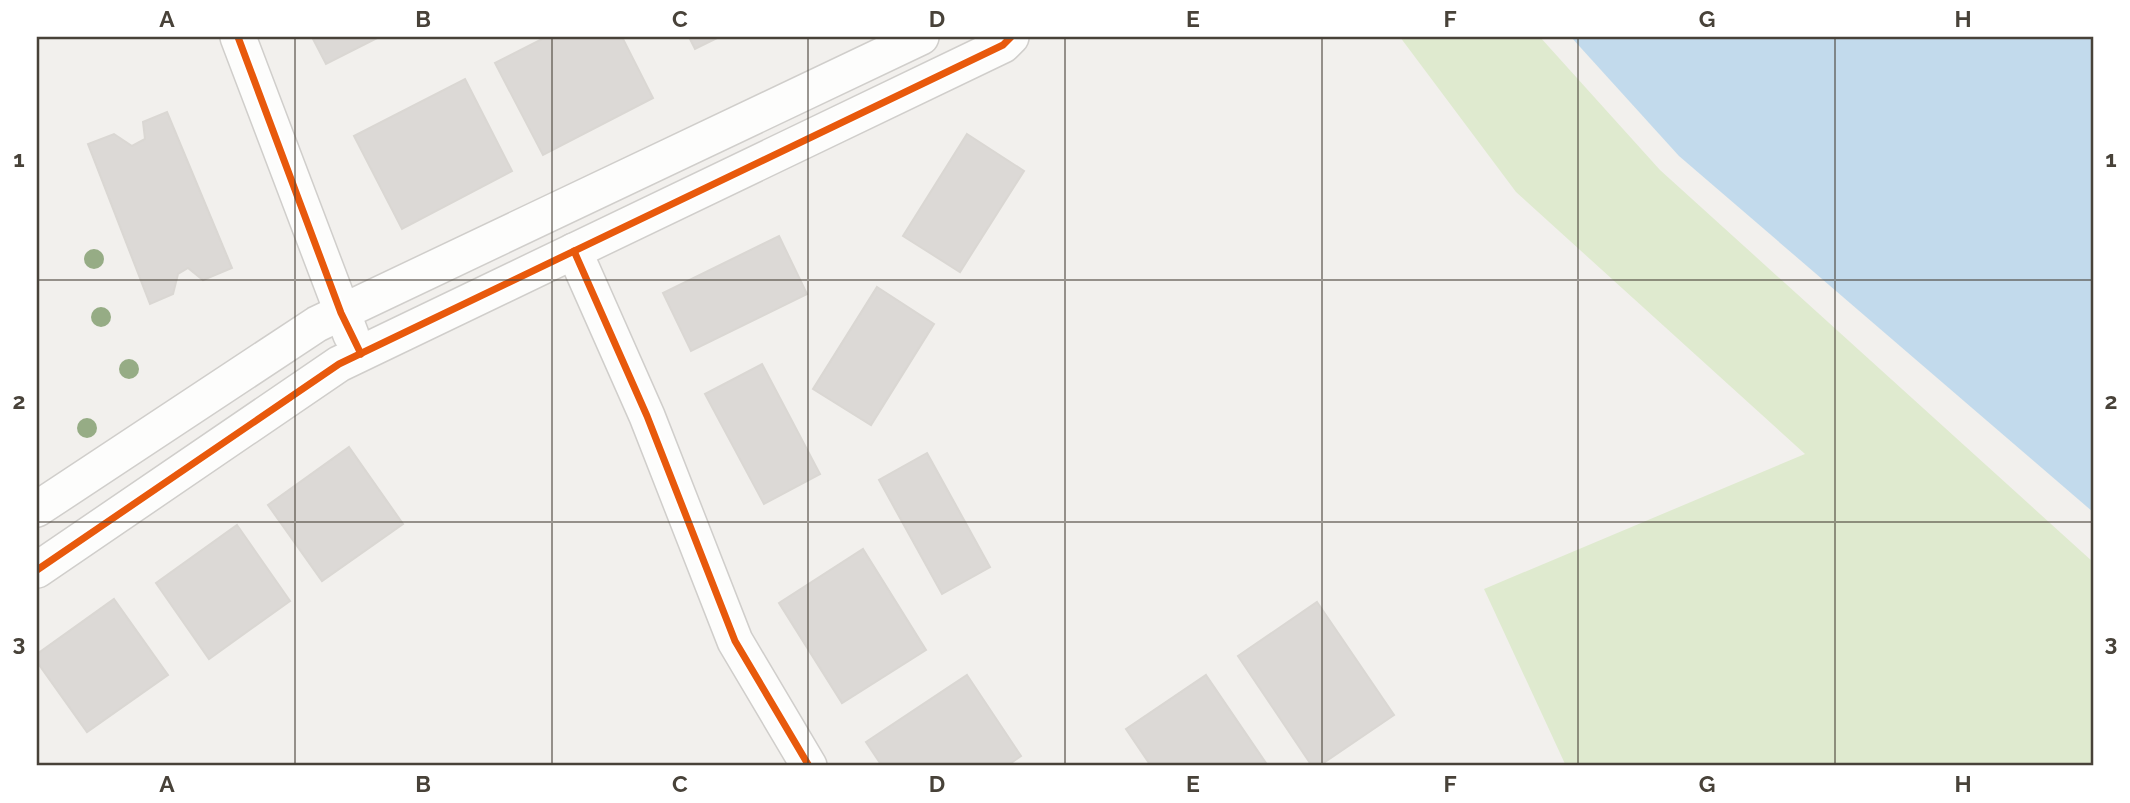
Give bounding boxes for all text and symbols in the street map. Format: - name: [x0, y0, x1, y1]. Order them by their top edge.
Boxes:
- text: A: [159, 5, 175, 32]
- text: B: [415, 5, 431, 32]
- text: C: [672, 5, 688, 32]
- text: D: [929, 5, 945, 32]
- text: E: [1186, 5, 1200, 32]
- text: F: [1443, 5, 1457, 32]
- text: G: [1699, 5, 1715, 32]
- text: H: [1954, 5, 1972, 32]
- text: 1: [13, 145, 25, 172]
- text: 1: [2105, 145, 2117, 172]
- text: 2: [13, 387, 25, 414]
- text: 2: [2105, 387, 2117, 414]
- text: 3: [13, 629, 25, 656]
- text: 3: [2105, 629, 2117, 656]
- text: A: [159, 770, 175, 797]
- text: B: [415, 770, 431, 797]
- text: C: [672, 770, 688, 797]
- text: D: [929, 770, 945, 797]
- text: E: [1186, 770, 1200, 797]
- text: F: [1443, 770, 1457, 797]
- text: G: [1699, 770, 1715, 797]
- text: H: [1954, 770, 1972, 797]

